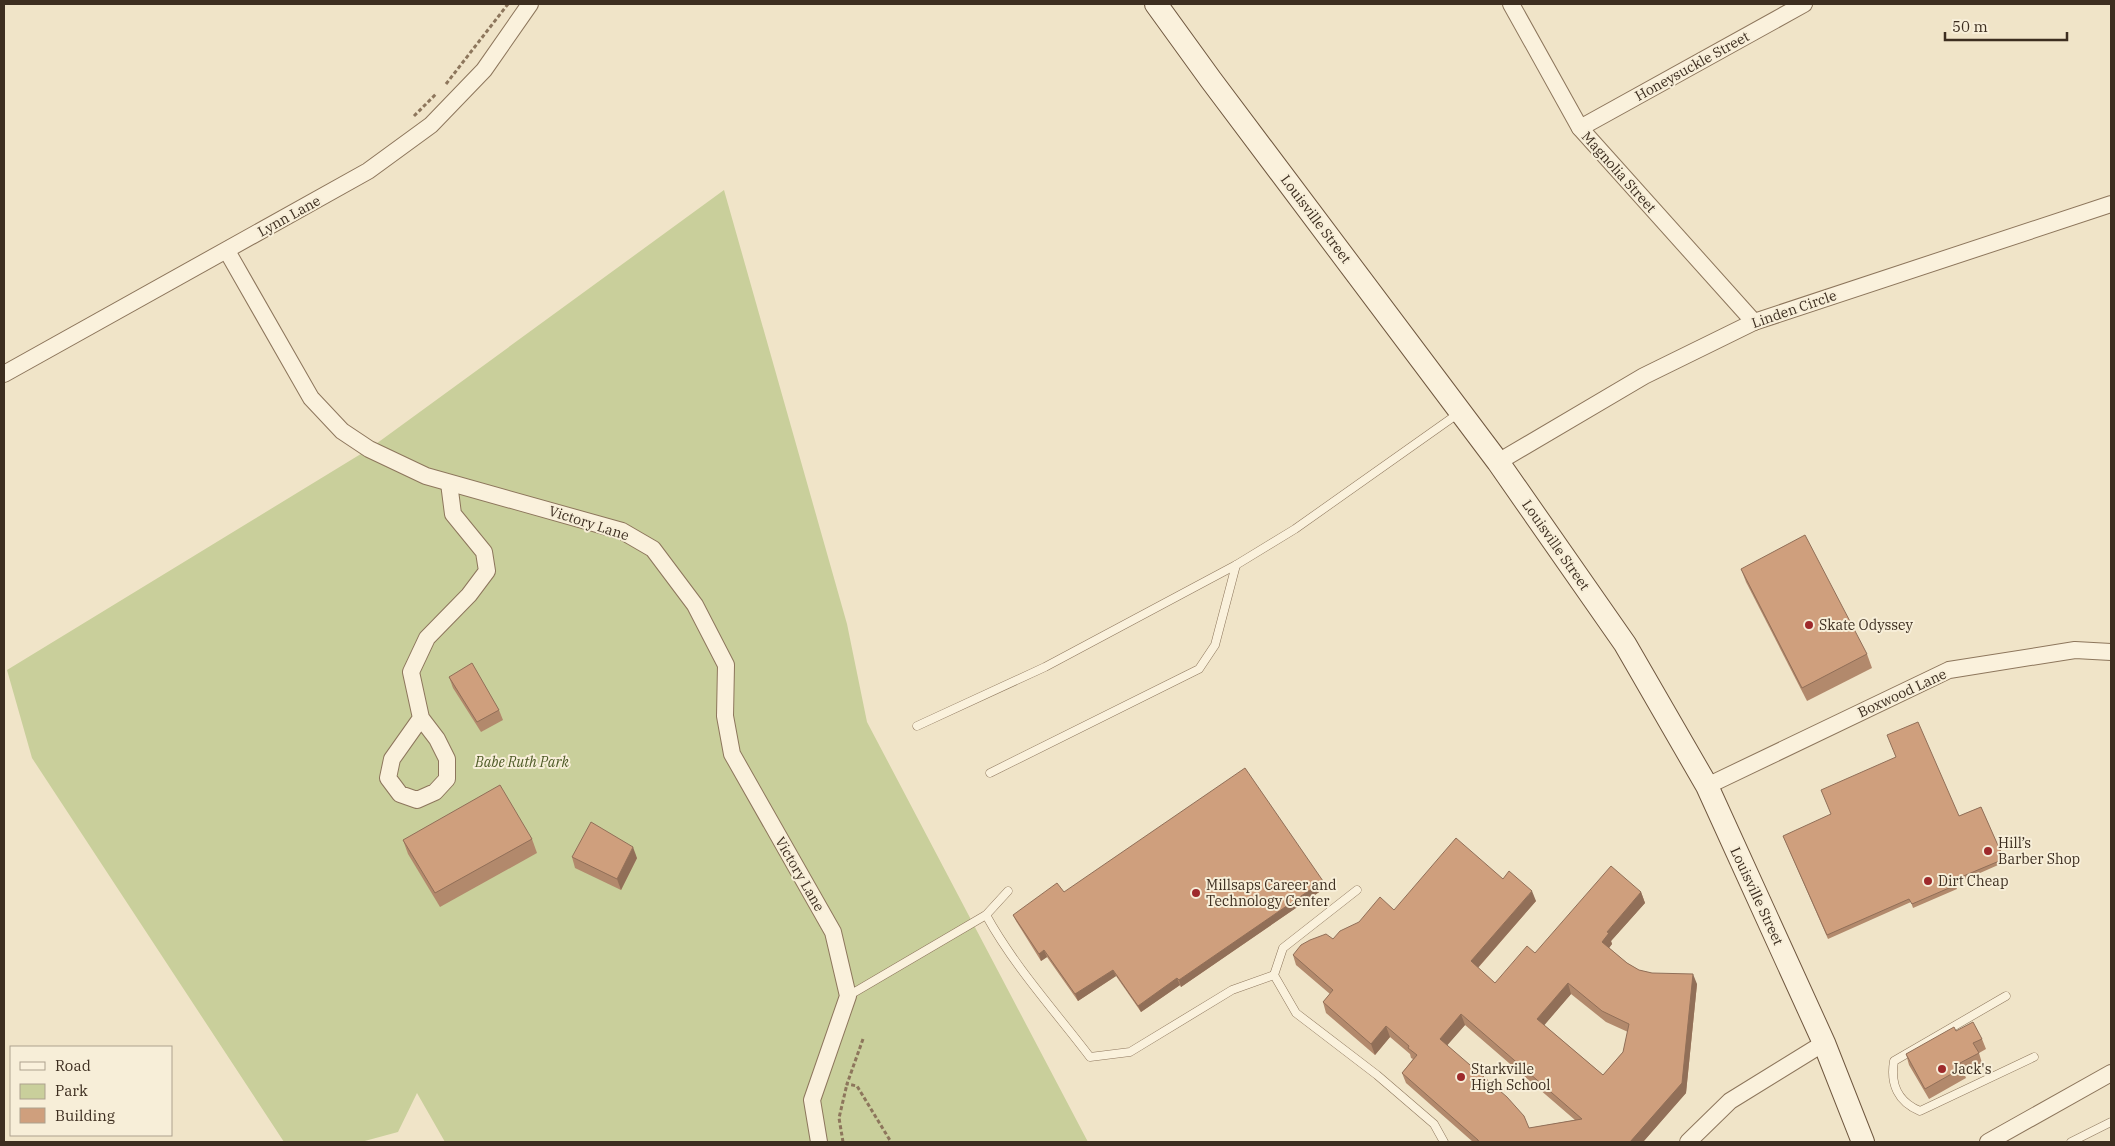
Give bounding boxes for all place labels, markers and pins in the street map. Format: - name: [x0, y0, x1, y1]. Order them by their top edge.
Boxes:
- place label: Skate Odyssey: [1819, 616, 1914, 634]
- marker: Skate Odyssey: [1803, 619, 1815, 631]
- place label: Hill’s Barber Shop: [1998, 834, 2080, 868]
- marker: Hill’s Barber Shop: [1982, 845, 1994, 857]
- place label: Dirt Cheap: [1938, 872, 2009, 890]
- marker: Dirt Cheap: [1922, 875, 1934, 887]
- place label: Millsaps Career and Technology Center: [1206, 876, 1337, 910]
- marker: Millsaps Career and Technology Center: [1190, 887, 1202, 899]
- place label: Starkville High School: [1471, 1060, 1550, 1094]
- place label: Jack's: [1952, 1060, 1992, 1078]
- marker: Jack's: [1936, 1063, 1948, 1075]
- marker: Starkville High School: [1455, 1071, 1467, 1083]

